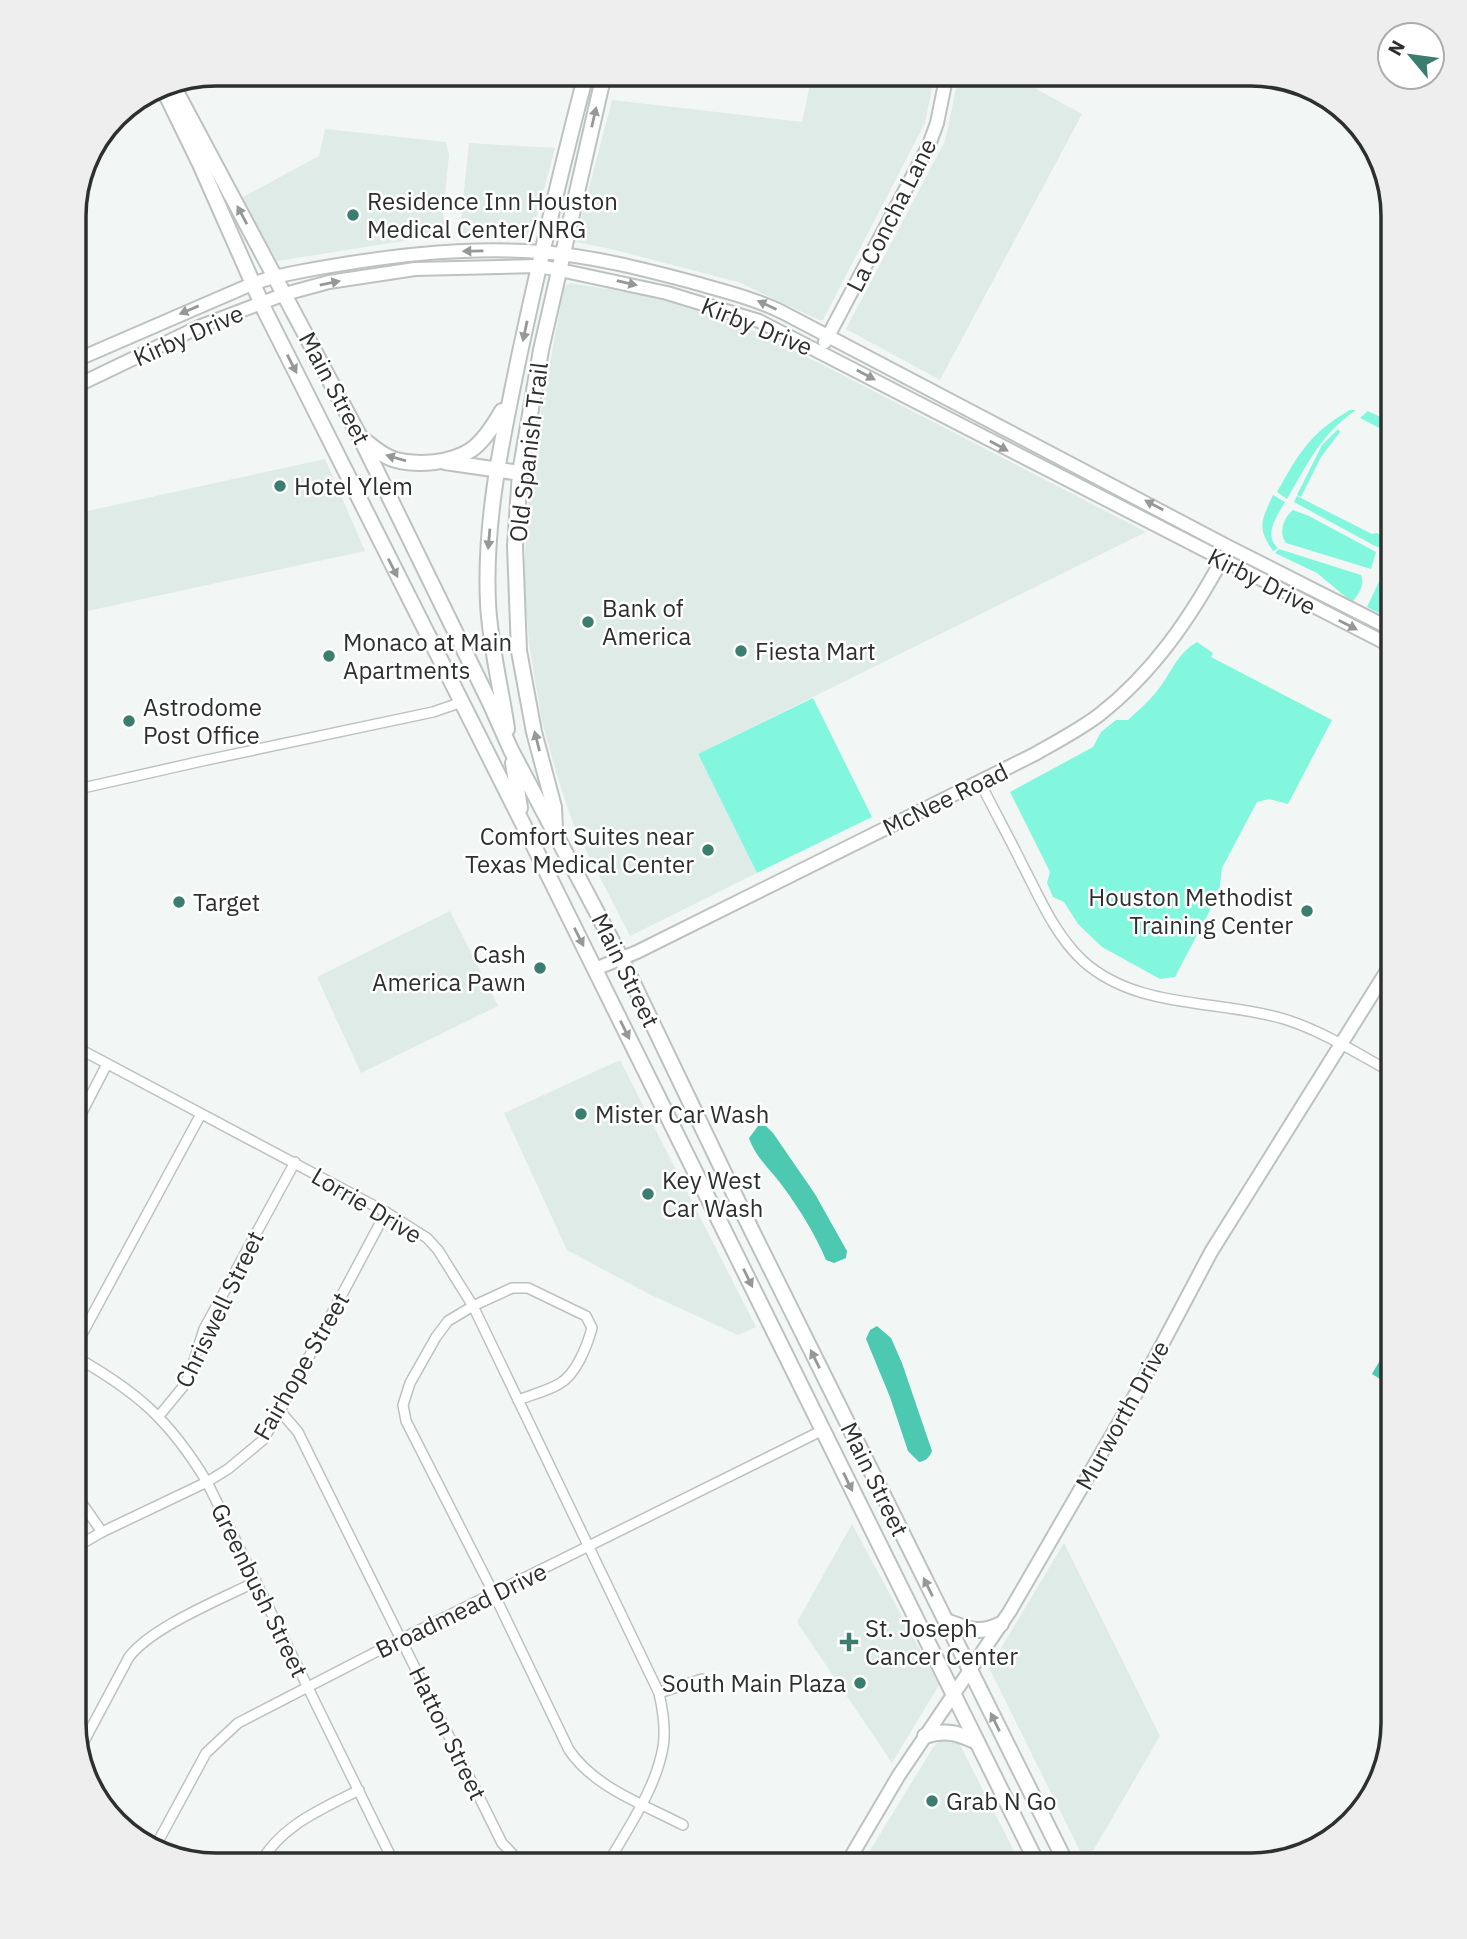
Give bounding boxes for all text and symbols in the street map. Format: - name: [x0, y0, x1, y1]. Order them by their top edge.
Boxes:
- north arrow: [1376, 21, 1446, 91]
- text: N: [1382, 36, 1410, 60]
- one-way arrow: [589, 106, 600, 128]
- street label: La Concha Lane: [839, 133, 943, 297]
- place label: Residence Inn Houston Medical Center/NRG: [367, 185, 618, 245]
- one-way arrow: [237, 205, 249, 225]
- marker: Residence Inn Houston Medical Center/NRG: [345, 207, 361, 223]
- one-way arrow: [462, 246, 484, 257]
- one-way arrow: [319, 277, 341, 288]
- one-way arrow: [616, 278, 638, 289]
- street label: Kirby Drive: [697, 289, 817, 363]
- street label: Kirby Drive: [128, 297, 248, 373]
- one-way arrow: [757, 299, 778, 310]
- one-way arrow: [179, 304, 199, 316]
- one-way arrow: [519, 320, 530, 342]
- street label: Main Street: [292, 326, 378, 450]
- one-way arrow: [286, 354, 297, 374]
- street label: Old Spanish Trail: [501, 360, 555, 544]
- one-way arrow: [856, 369, 876, 380]
- one-way arrow: [990, 440, 1009, 452]
- one-way arrow: [385, 452, 407, 463]
- place label: Hotel Ylem: [294, 470, 413, 502]
- marker: Hotel Ylem: [272, 478, 288, 494]
- one-way arrow: [1144, 500, 1164, 511]
- one-way arrow: [484, 528, 495, 550]
- street label: Kirby Drive: [1203, 540, 1321, 622]
- one-way arrow: [388, 558, 399, 578]
- place label: Bank of America: [602, 592, 691, 652]
- marker: Bank of America: [580, 614, 596, 630]
- one-way arrow: [1338, 619, 1358, 630]
- place label: Monaco at Main Apartments: [343, 626, 512, 686]
- place label: Fiesta Mart: [755, 635, 876, 667]
- marker: Fiesta Mart: [733, 643, 749, 659]
- marker: Monaco at Main Apartments: [321, 648, 337, 664]
- place label: Astrodome Post Office: [143, 691, 262, 751]
- marker: Astrodome Post Office: [121, 713, 137, 729]
- one-way arrow: [531, 730, 542, 752]
- street label: McNee Road: [877, 755, 1013, 843]
- place label: Comfort Suites near Texas Medical Center: [465, 820, 694, 880]
- marker: Comfort Suites near Texas Medical Center: [700, 842, 716, 858]
- place label: Houston Methodist Training Center: [1088, 881, 1293, 941]
- place label: Target: [193, 886, 260, 918]
- marker: Target: [171, 894, 187, 910]
- marker: Houston Methodist Training Center: [1299, 903, 1315, 919]
- street label: Main Street: [585, 908, 667, 1032]
- one-way arrow: [573, 927, 584, 947]
- place label: Cash America Pawn: [372, 938, 526, 998]
- marker: Cash America Pawn: [532, 960, 548, 976]
- one-way arrow: [619, 1020, 631, 1040]
- place label: Mister Car Wash: [595, 1098, 769, 1130]
- marker: Mister Car Wash: [573, 1106, 589, 1122]
- street label: Lorrie Drive: [306, 1160, 428, 1250]
- place label: Key West Car Wash: [662, 1164, 763, 1224]
- marker: Key West Car Wash: [640, 1186, 656, 1202]
- street label: Chriswell Street: [167, 1225, 271, 1393]
- one-way arrow: [742, 1268, 753, 1288]
- street label: Fairhope Street: [246, 1286, 356, 1446]
- street label: Murworth Drive: [1068, 1335, 1176, 1495]
- one-way arrow: [810, 1349, 821, 1369]
- street label: Main Street: [834, 1417, 916, 1541]
- one-way arrow: [843, 1472, 854, 1492]
- street label: Greenbush Street: [204, 1498, 316, 1682]
- street label: Broadmead Drive: [370, 1555, 552, 1665]
- one-way arrow: [923, 1577, 934, 1597]
- place label: St. Joseph Cancer Center: [865, 1612, 1018, 1672]
- marker: St. Joseph Cancer Center: [839, 1632, 859, 1652]
- street label: Hatton Street: [402, 1661, 494, 1805]
- place label: South Main Plaza: [662, 1667, 846, 1699]
- marker: South Main Plaza: [852, 1675, 868, 1691]
- one-way arrow: [990, 1712, 1001, 1732]
- place label: Grab N Go: [946, 1785, 1057, 1817]
- marker: Grab N Go: [924, 1793, 940, 1809]

